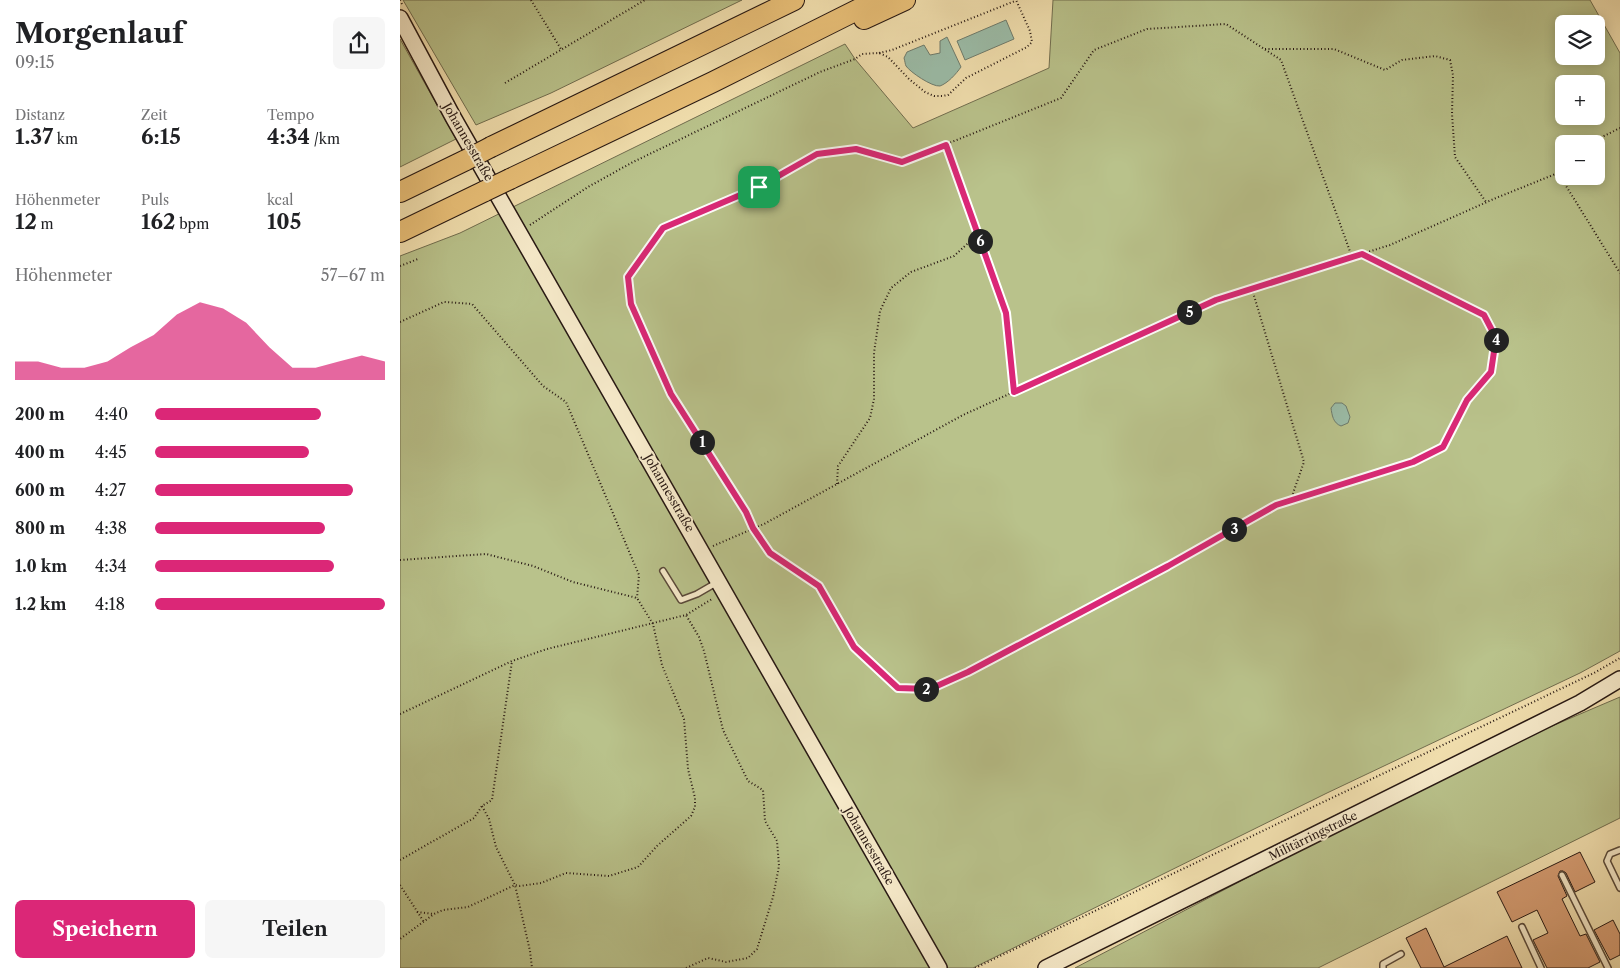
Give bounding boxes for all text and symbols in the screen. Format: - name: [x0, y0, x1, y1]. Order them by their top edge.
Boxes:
- map controls: [1555, 15, 1605, 185]
- button: layers: [1555, 15, 1605, 65]
- text: Morgenlauf: [15, 16, 184, 50]
- button: share: [333, 17, 385, 69]
- text: 09:15: [15, 52, 54, 72]
- button: +: [1555, 75, 1605, 125]
- street label: Johannesstraße: [439, 98, 497, 184]
- text: Distanz: [15, 106, 65, 124]
- text: Zeit: [141, 106, 168, 124]
- text: Tempo: [267, 106, 314, 124]
- text: 1.37: [15, 124, 53, 149]
- text: 6:15: [141, 124, 181, 149]
- text: 4:34: [267, 124, 310, 149]
- text: km: [53, 130, 78, 148]
- text: /km: [310, 130, 340, 148]
- button: −: [1555, 135, 1605, 185]
- pin: [738, 166, 780, 208]
- icon: arrive: [745, 173, 773, 201]
- text: Höhenmeter: [15, 191, 100, 209]
- text: Puls: [141, 191, 169, 209]
- text: kcal: [267, 191, 293, 209]
- text: 12: [15, 209, 37, 234]
- text: 162: [141, 209, 175, 234]
- text: 105: [267, 209, 301, 234]
- text: m: [37, 215, 54, 233]
- text: bpm: [175, 215, 209, 233]
- pin: 6: [968, 228, 992, 254]
- text: 6: [976, 232, 985, 250]
- text: Höhenmeter: [15, 265, 112, 285]
- text: 57–67 m: [321, 265, 385, 285]
- pin: 5: [1176, 300, 1202, 324]
- text: 5: [1186, 303, 1193, 321]
- pin: 4: [1484, 328, 1508, 352]
- text: 4: [1492, 331, 1501, 349]
- text: 200 m: [15, 404, 65, 424]
- text: 4:40: [95, 404, 128, 424]
- pin: 1: [690, 430, 714, 454]
- text: 1: [699, 433, 706, 451]
- text: 400 m: [15, 442, 65, 462]
- text: 4:45: [95, 442, 127, 462]
- street label: Johannesstraße: [640, 449, 698, 535]
- text: 600 m: [15, 480, 65, 500]
- text: 4:27: [95, 480, 126, 500]
- pin: 3: [1222, 516, 1246, 542]
- text: 800 m: [15, 518, 65, 538]
- text: 4:38: [95, 518, 127, 538]
- text: 3: [1231, 520, 1238, 538]
- text: 1.0 km: [15, 556, 67, 576]
- text: 4:34: [95, 556, 127, 576]
- text: 1.2 km: [15, 594, 67, 614]
- text: 4:18: [95, 594, 125, 614]
- pin: 2: [914, 676, 938, 702]
- text: 2: [922, 680, 931, 698]
- street label: Johannesstraße: [840, 802, 898, 888]
- street label: Militärringstraße: [1266, 807, 1360, 864]
- button: Speichern: [15, 900, 195, 958]
- button: Teilen: [205, 900, 385, 958]

